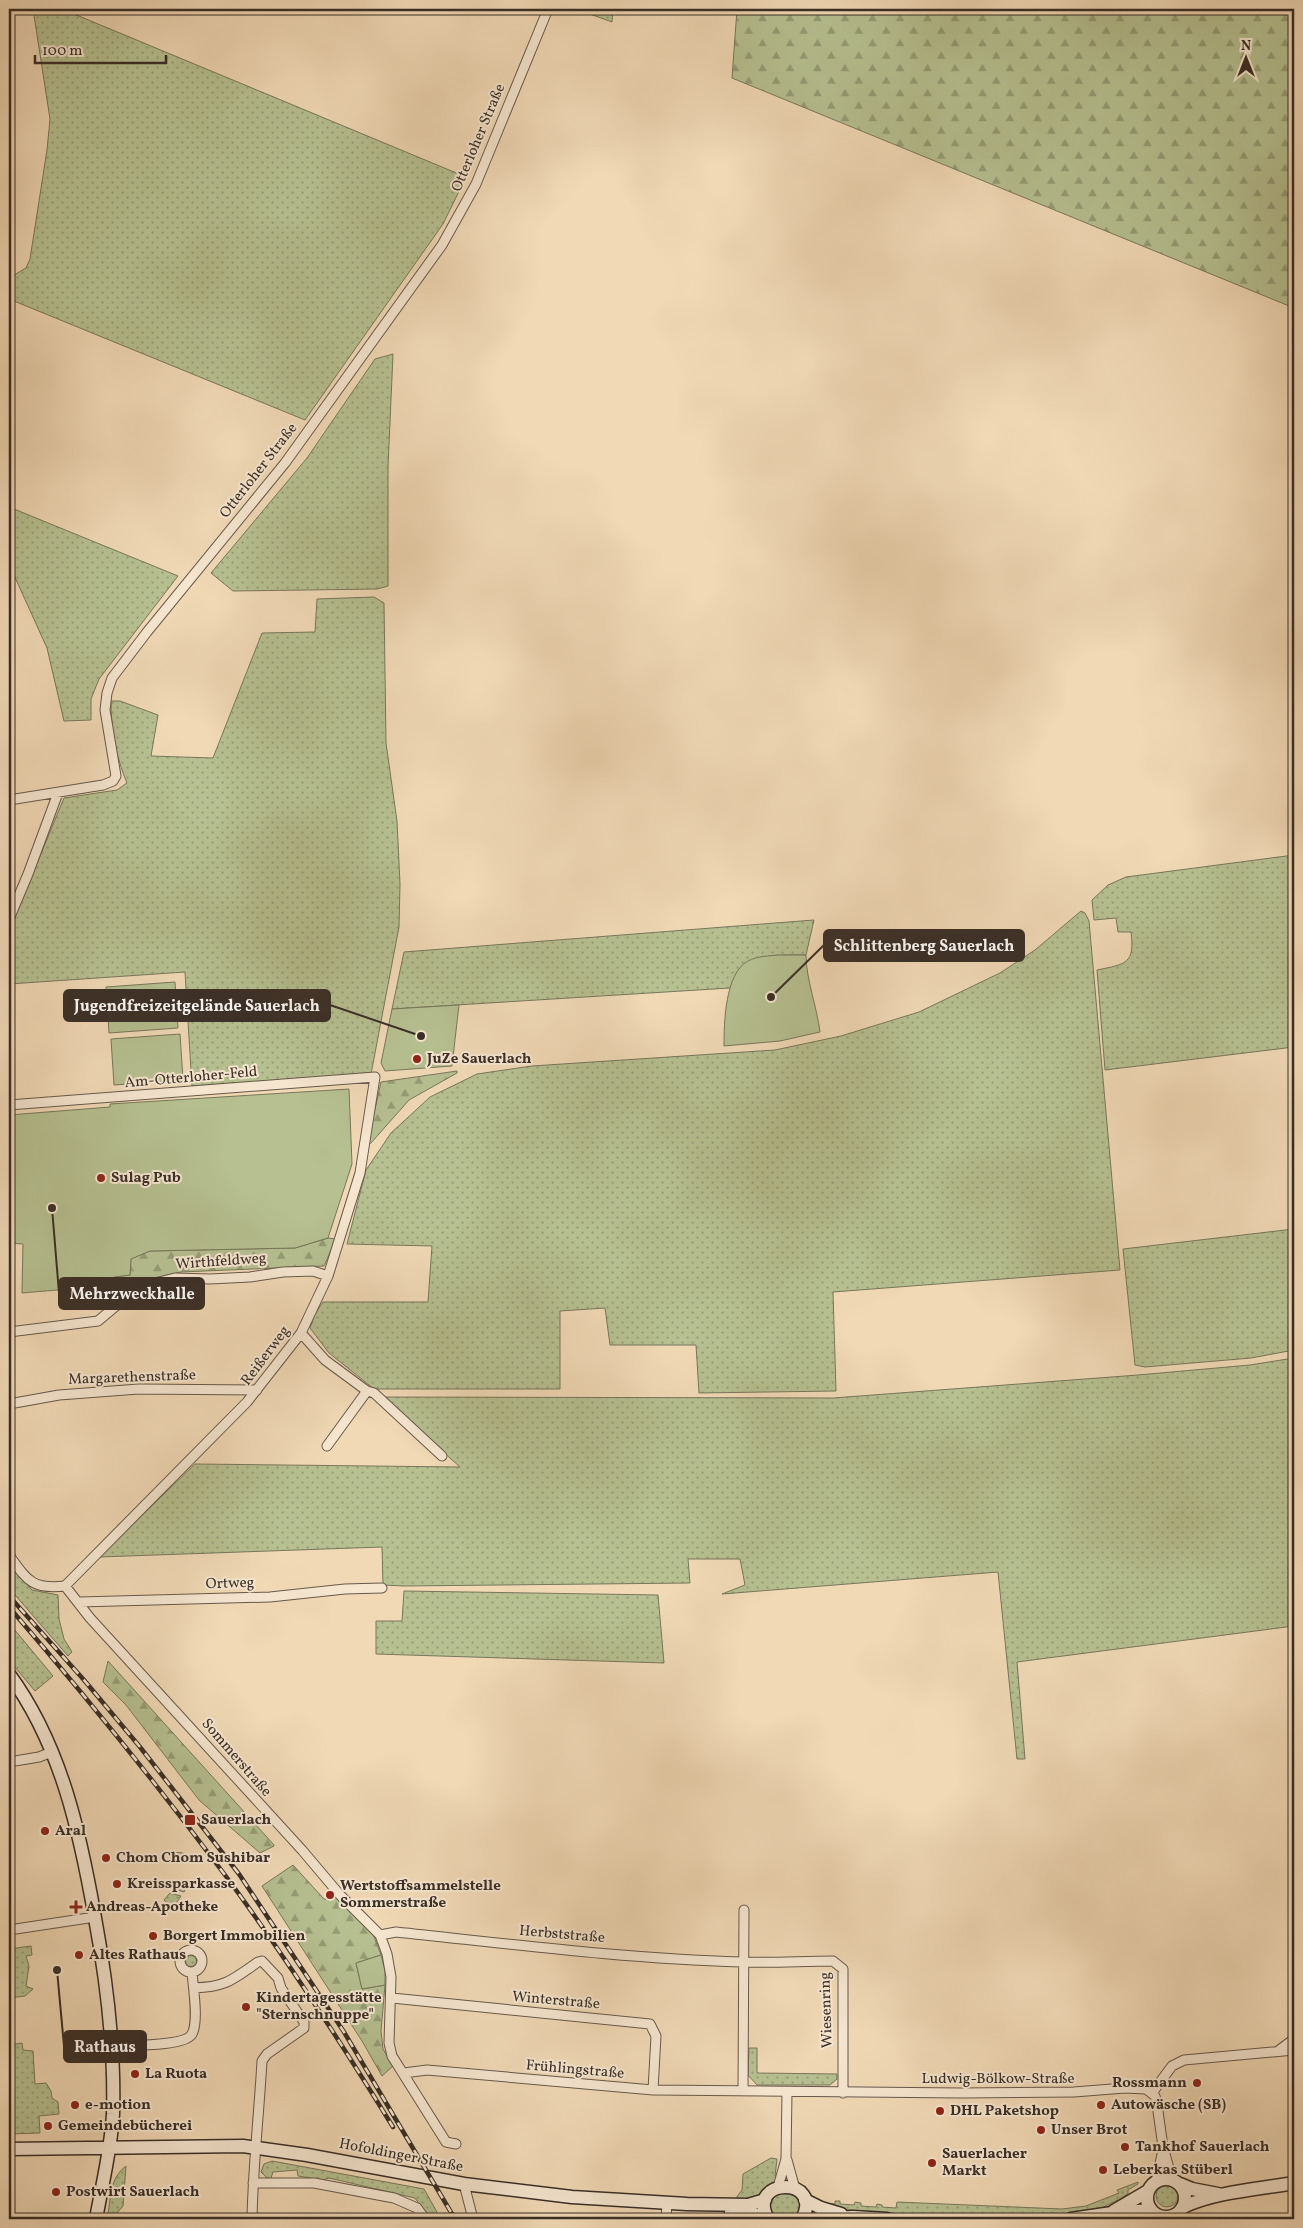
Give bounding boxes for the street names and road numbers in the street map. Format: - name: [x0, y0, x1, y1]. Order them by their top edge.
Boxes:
- street label: Otterloher Straße: [447, 81, 511, 195]
- street label: Otterloher Straße: [215, 419, 303, 523]
- street label: Am-Otterloher-Feld: [124, 1062, 258, 1094]
- street label: Wirthfeldweg: [175, 1248, 267, 1276]
- street label: Reißerweg: [236, 1321, 296, 1390]
- street label: Margarethenstraße: [68, 1365, 196, 1391]
- street label: Ortweg: [205, 1573, 255, 1595]
- street label: Sommerstraße: [196, 1714, 276, 1802]
- street label: Herbststraße: [518, 1921, 606, 1949]
- street label: Wiesenring: [815, 1971, 839, 2048]
- street label: Winterstraße: [511, 1987, 601, 2015]
- street label: Frühlingstraße: [525, 2055, 625, 2085]
- street label: Ludwig-Bölkow-Straße: [921, 2069, 1075, 2090]
- street label: Hofoldinger Straße: [337, 2134, 465, 2178]

